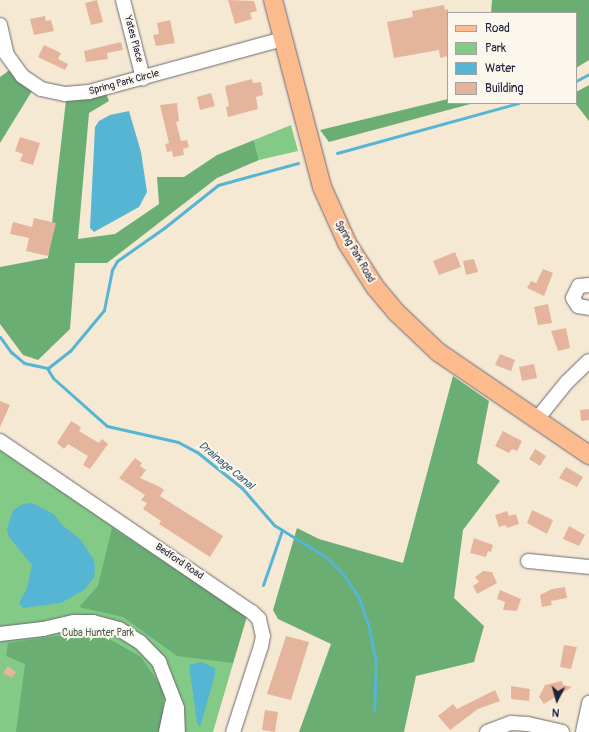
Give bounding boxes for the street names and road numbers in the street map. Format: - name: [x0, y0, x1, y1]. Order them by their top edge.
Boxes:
- street label: Yates Place: [121, 14, 145, 64]
- street label: Spring Park Circle: [88, 68, 160, 98]
- street label: Spring Park Road: [332, 219, 376, 285]
- street label: Bedford Road: [153, 542, 205, 582]

